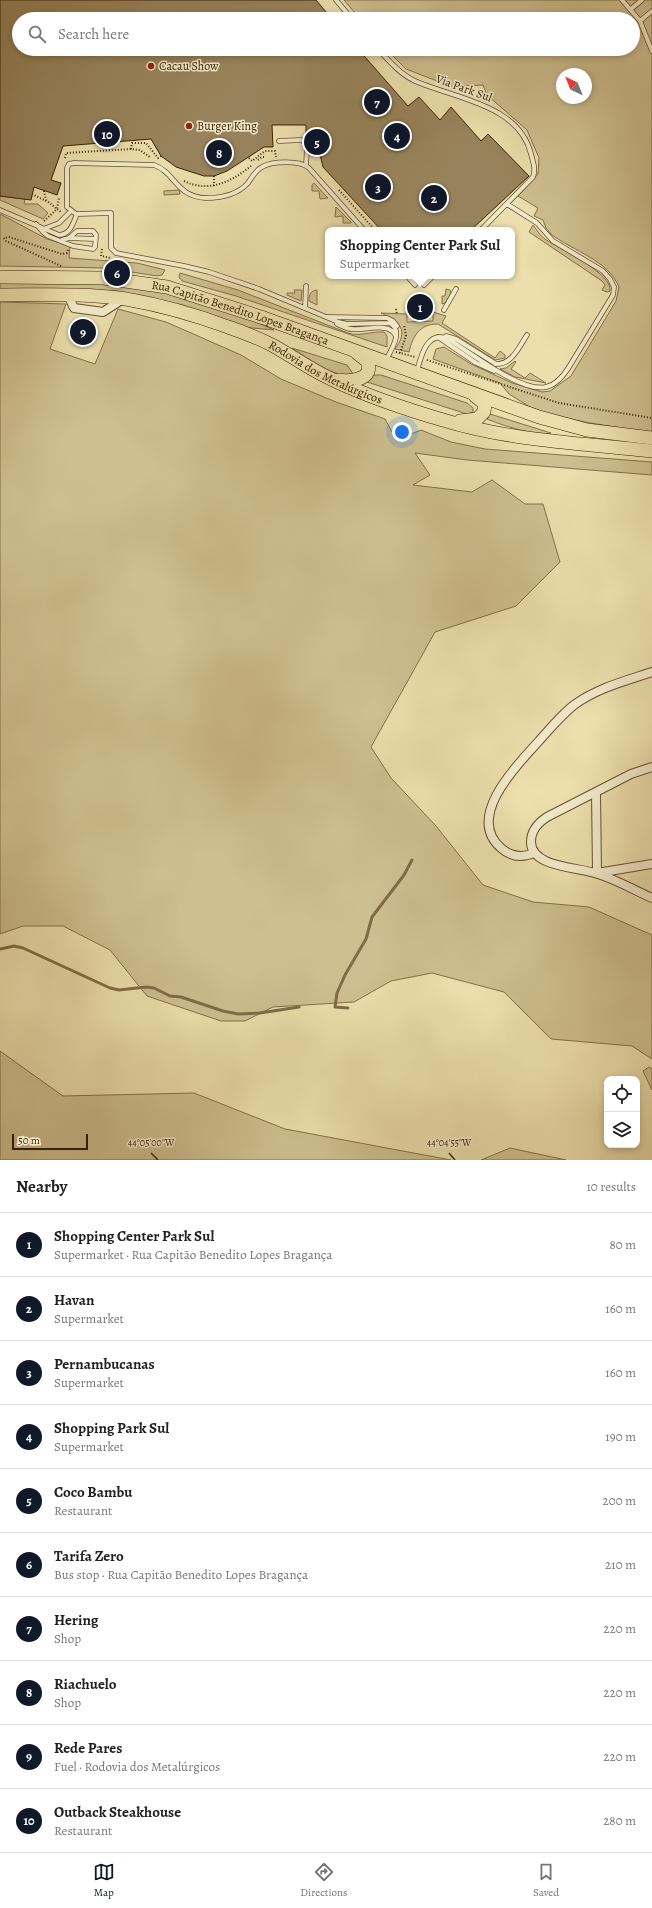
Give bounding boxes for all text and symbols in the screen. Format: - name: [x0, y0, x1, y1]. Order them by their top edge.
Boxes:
- search box: [12, 12, 640, 56]
- icon: search: [26, 23, 48, 45]
- text: Search here: [58, 24, 129, 44]
- place label: Cacau Show: [159, 58, 219, 74]
- marker: Cacau Show: [146, 61, 156, 71]
- north arrow: [556, 68, 592, 104]
- street label: Via Park Sul: [433, 70, 494, 106]
- pin: 7: [364, 87, 390, 117]
- place label: Burger King: [197, 118, 257, 134]
- pin: 10: [94, 119, 120, 149]
- marker: Burger King: [184, 121, 194, 131]
- pin: 4: [384, 121, 410, 151]
- pin: 5: [304, 127, 330, 157]
- pin: 8: [206, 138, 232, 168]
- pin: 3: [365, 172, 391, 202]
- pin: 2: [421, 183, 447, 213]
- popup: [325, 227, 515, 279]
- text: Shopping Center Park Sul: [340, 235, 500, 255]
- text: Supermarket: [340, 255, 410, 272]
- pin: 6: [104, 258, 130, 288]
- street label: Rua Capitão Benedito Lopes Bragança: [151, 277, 331, 349]
- pin: 1: [407, 292, 433, 322]
- pin: 9: [70, 317, 96, 347]
- street label: Rodovia dos Metalúrgicos: [266, 337, 385, 408]
- your location: [392, 422, 412, 442]
- map controls: [604, 1076, 640, 1148]
- button: locate: [604, 1076, 640, 1112]
- button: layers: [604, 1112, 640, 1148]
- scale bar: [12, 1132, 88, 1151]
- text: 50 m: [18, 1133, 40, 1148]
- text: 44°05'00"W: [128, 1136, 175, 1149]
- text: 44°04'55"W: [427, 1136, 472, 1149]
- text: Nearby: [16, 1175, 67, 1198]
- text: 10 results: [586, 1178, 636, 1195]
- text: Shopping Center Park Sul: [54, 1226, 214, 1246]
- text: 1: [27, 1236, 31, 1253]
- text: 80 m: [609, 1236, 636, 1253]
- text: Supermarket · Rua Capitão Benedito Lopes Bragança: [54, 1246, 332, 1263]
- text: Havan: [54, 1290, 94, 1310]
- text: 2: [26, 1300, 32, 1317]
- text: 160 m: [605, 1300, 636, 1317]
- text: Supermarket: [54, 1310, 124, 1327]
- text: Pernambucanas: [54, 1354, 155, 1374]
- text: 3: [26, 1364, 32, 1381]
- text: 160 m: [605, 1364, 636, 1381]
- text: Supermarket: [54, 1374, 124, 1391]
- text: Shopping Park Sul: [54, 1418, 169, 1438]
- text: 4: [26, 1428, 32, 1445]
- text: 190 m: [605, 1428, 636, 1445]
- text: Supermarket: [54, 1438, 124, 1455]
- text: Coco Bambu: [54, 1482, 132, 1502]
- text: 5: [26, 1492, 32, 1509]
- text: 200 m: [603, 1492, 636, 1509]
- text: Restaurant: [54, 1502, 112, 1519]
- text: Tarifa Zero: [54, 1546, 124, 1566]
- text: 6: [26, 1556, 32, 1573]
- text: 210 m: [605, 1556, 636, 1573]
- text: Bus stop · Rua Capitão Benedito Lopes Bragança: [54, 1566, 308, 1583]
- text: Hering: [54, 1610, 98, 1630]
- text: 7: [26, 1620, 32, 1637]
- text: 220 m: [603, 1620, 636, 1637]
- text: Shop: [54, 1630, 81, 1647]
- text: Riachuelo: [54, 1674, 116, 1694]
- text: 8: [26, 1684, 32, 1701]
- text: 220 m: [603, 1684, 636, 1701]
- text: Shop: [54, 1694, 81, 1711]
- text: Rede Pares: [54, 1738, 122, 1758]
- text: 9: [26, 1748, 32, 1765]
- text: 220 m: [603, 1748, 636, 1765]
- text: Fuel · Rodovia dos Metalúrgicos: [54, 1758, 220, 1775]
- text: Outback Steakhouse: [54, 1802, 181, 1822]
- text: 10: [23, 1812, 35, 1829]
- text: 280 m: [603, 1812, 636, 1829]
- text: Restaurant: [54, 1822, 112, 1839]
- tab: Map: [93, 1861, 115, 1900]
- tab: Directions: [300, 1861, 348, 1900]
- tab: Saved: [533, 1861, 559, 1900]

